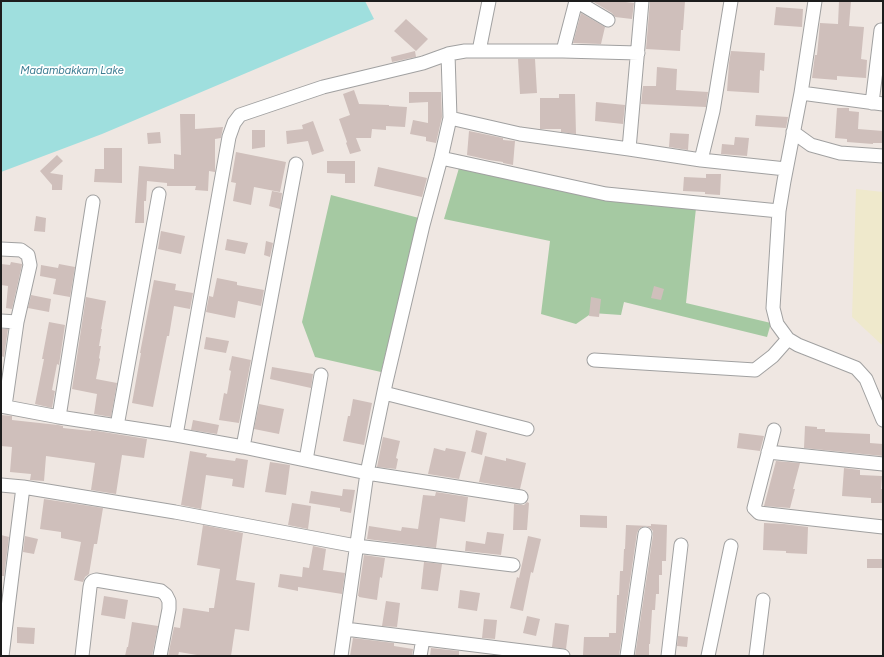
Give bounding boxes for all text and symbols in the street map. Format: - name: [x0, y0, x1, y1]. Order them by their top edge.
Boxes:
- water label: Madambakkam Lake: [20, 64, 124, 78]

